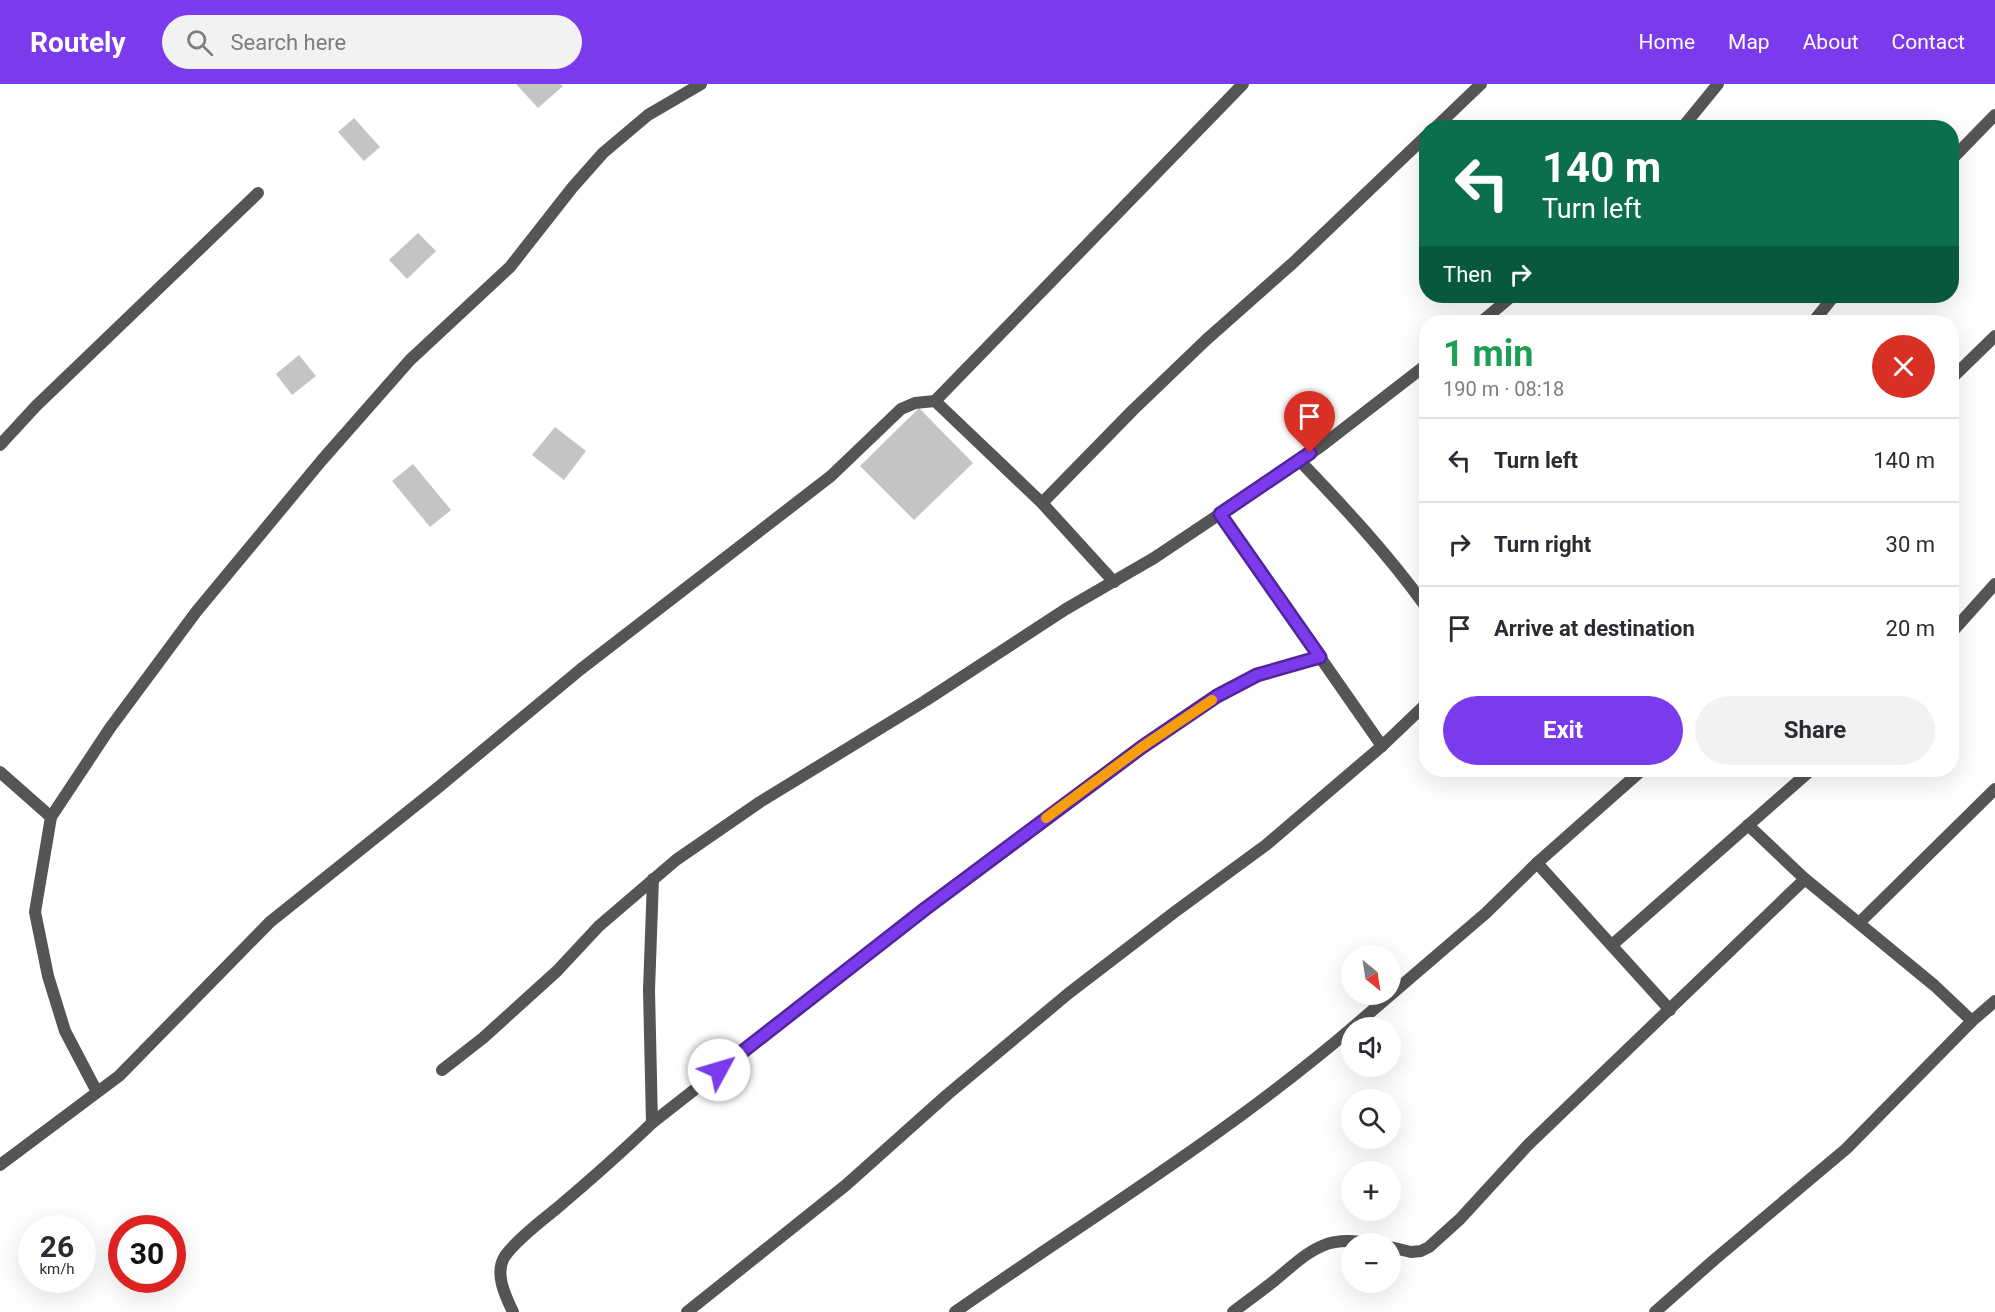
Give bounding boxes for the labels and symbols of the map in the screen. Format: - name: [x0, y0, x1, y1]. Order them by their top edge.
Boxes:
- pin: [1284, 391, 1335, 453]
- north arrow: [1341, 945, 1401, 1005]
- position arrow: [687, 1038, 751, 1102]
- speed limit sign: 30: [108, 1215, 186, 1293]

